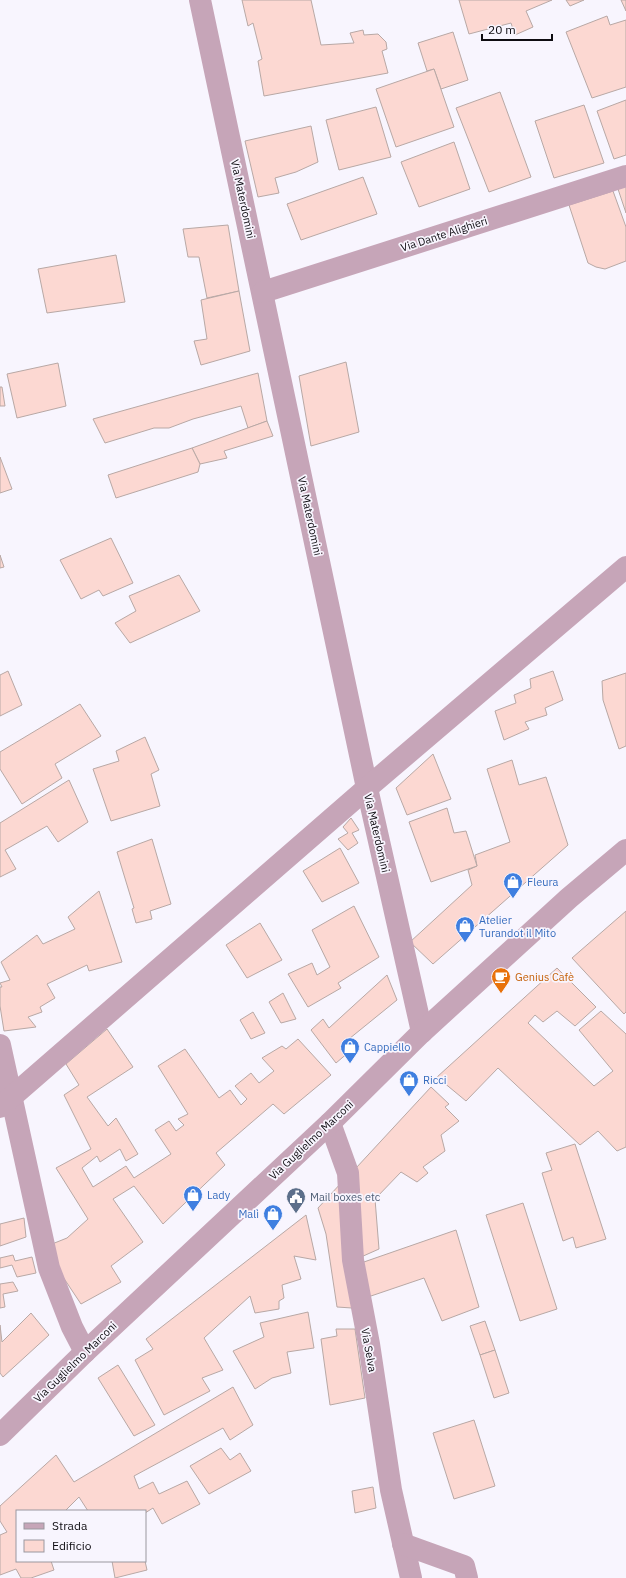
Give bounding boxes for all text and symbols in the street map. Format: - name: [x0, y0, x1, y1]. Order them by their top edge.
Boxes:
- scale bar: [482, 16, 552, 42]
- text: 20 m: [488, 22, 516, 37]
- street label: Via Materdomini: [228, 158, 258, 240]
- street label: Via Dante Alighieri: [399, 213, 489, 255]
- street label: Via Materdomini: [295, 475, 325, 557]
- street label: Via Materdomini: [361, 792, 393, 874]
- shop icon: Fleura: [502, 871, 524, 899]
- place label: Fleura: [527, 875, 558, 889]
- place label: Atelier Turandot il Mito: [479, 913, 556, 940]
- shop icon: Atelier Turandot il Mito: [454, 915, 476, 943]
- cafe icon: Genius Cafè: [490, 966, 512, 994]
- place label: Genius Cafè: [515, 970, 574, 984]
- shop icon: Cappiello: [339, 1036, 361, 1064]
- place label: Cappiello: [364, 1040, 410, 1054]
- shop icon: Ricci: [398, 1069, 420, 1097]
- place label: Ricci: [423, 1073, 447, 1087]
- street label: Via Guglielmo Marconi: [266, 1097, 356, 1183]
- shop icon: Lady: [182, 1184, 204, 1212]
- public building icon: Mail boxes etc: [285, 1186, 307, 1214]
- place label: Lady: [207, 1188, 231, 1202]
- place label: Mail boxes etc: [310, 1190, 381, 1204]
- shop icon: Malì: [262, 1203, 284, 1231]
- place label: Malì: [238, 1207, 259, 1221]
- street label: Via Guglielmo Marconi: [31, 1319, 119, 1405]
- street label: Via Selva: [358, 1327, 380, 1373]
- legend: [16, 1510, 146, 1562]
- text: Strada: [52, 1518, 88, 1533]
- text: Edificio: [52, 1538, 92, 1553]

